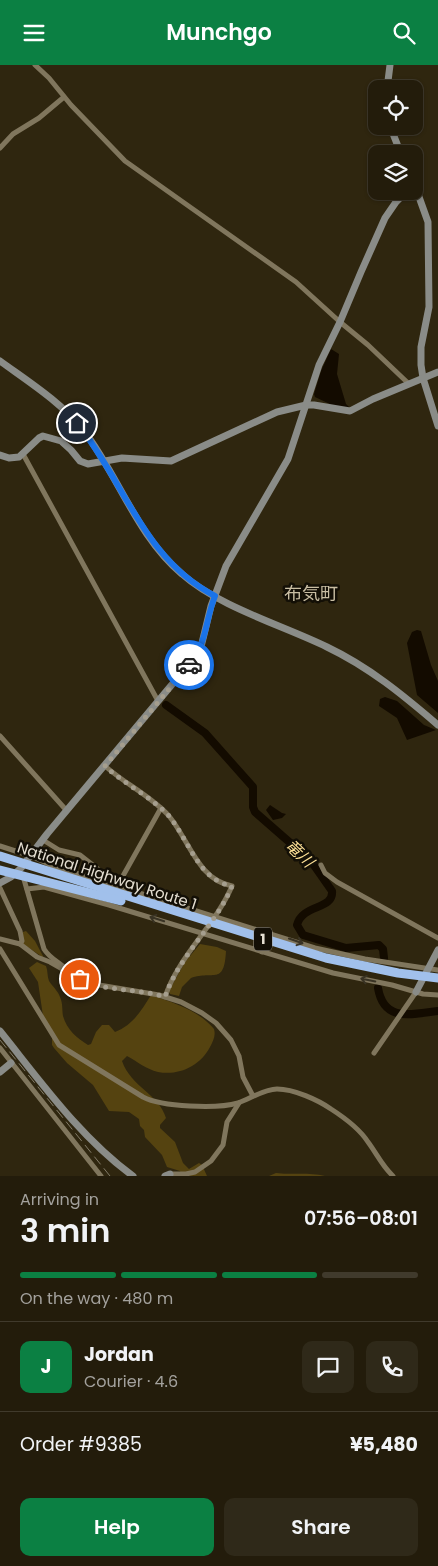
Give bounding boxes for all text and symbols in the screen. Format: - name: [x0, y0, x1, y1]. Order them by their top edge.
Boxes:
- text: Munchgo: [166, 17, 272, 48]
- icon: menu: [20, 19, 48, 47]
- icon: search: [390, 19, 418, 47]
- map controls: [368, 80, 423, 200]
- button: locate: [368, 80, 423, 135]
- button: layers: [368, 145, 423, 200]
- pin: [56, 402, 98, 444]
- icon: home: [63, 409, 91, 437]
- district label: 布気町: [284, 581, 338, 606]
- courier: [164, 640, 214, 690]
- icon: car: [175, 651, 203, 679]
- water label: 竜川: [280, 834, 321, 874]
- street label: National Highway Route 1: [15, 837, 200, 914]
- one-way arrow: [149, 914, 165, 924]
- road number: 1: [254, 927, 272, 951]
- one-way arrow: [288, 937, 304, 947]
- pin: [59, 958, 101, 1000]
- icon: bag: [66, 965, 94, 993]
- one-way arrow: [361, 974, 377, 984]
- text: Arriving in: [20, 1188, 99, 1211]
- text: 07:56–08:01: [304, 1205, 418, 1232]
- text: 3 min: [20, 1208, 110, 1253]
- text: On the way · 480 m: [20, 1287, 173, 1310]
- text: Jordan: [84, 1341, 154, 1368]
- button: chat: [302, 1341, 354, 1393]
- button: phone: [366, 1341, 418, 1393]
- text: J: [41, 1353, 51, 1380]
- text: Courier · 4.6: [84, 1370, 178, 1393]
- text: Order #9385: [20, 1431, 142, 1458]
- text: ¥5,480: [350, 1431, 418, 1458]
- button: Help: [20, 1498, 214, 1556]
- button: Share: [224, 1498, 418, 1556]

